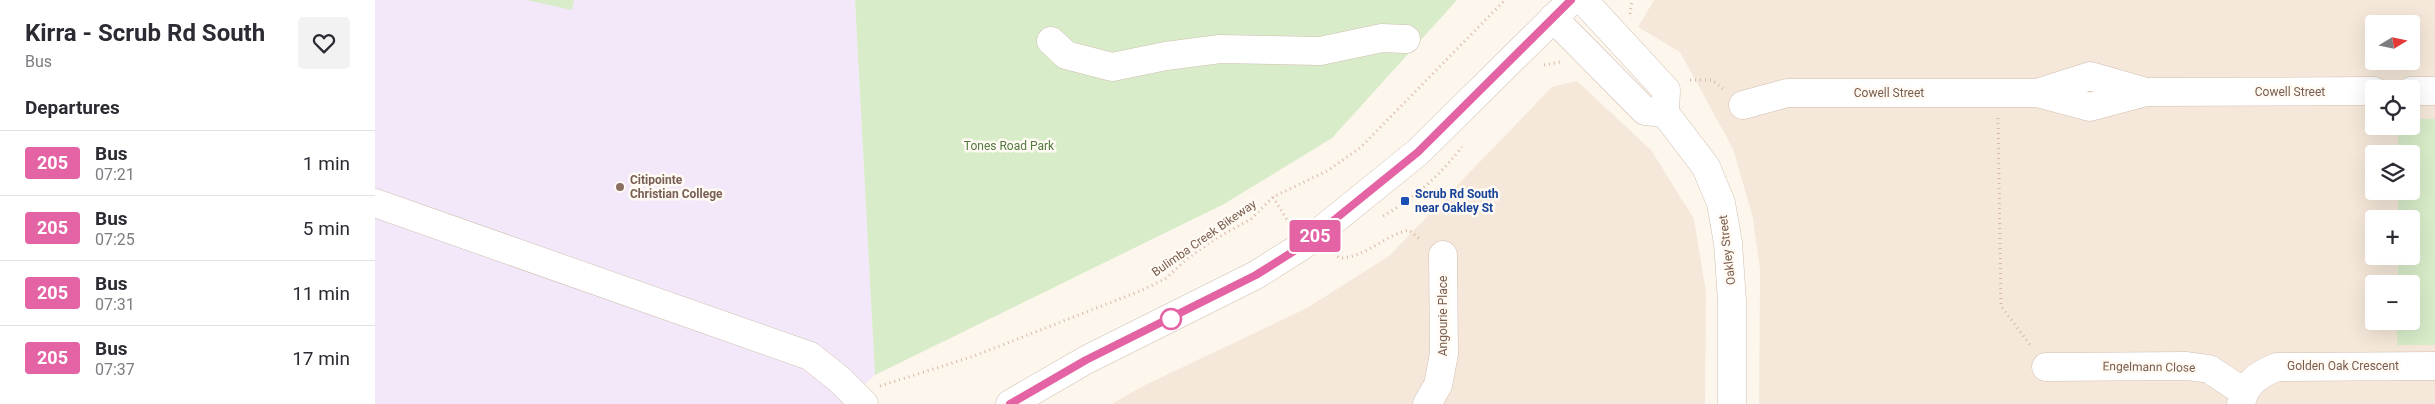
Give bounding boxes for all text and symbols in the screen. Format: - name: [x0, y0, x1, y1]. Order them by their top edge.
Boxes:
- north arrow: [2365, 15, 2420, 70]
- map controls: [2365, 15, 2420, 330]
- button: heart: [298, 17, 350, 69]
- text: Kirra - Scrub Rd South: [25, 19, 265, 47]
- text: Bus: [25, 52, 52, 71]
- button: locate: [2365, 80, 2420, 135]
- street label: Cowell Street: [2255, 85, 2325, 99]
- street label: Cowell Street: [1854, 86, 1924, 100]
- text: Departures: [25, 96, 120, 119]
- park label: Tones Road Park: [964, 139, 1055, 153]
- text: Bus: [95, 142, 128, 165]
- button: layers: [2365, 145, 2420, 200]
- text: 205: [37, 152, 68, 173]
- text: 1 min: [303, 152, 350, 175]
- text: 07:21: [95, 165, 135, 184]
- place label: Citipointe Christian College: [630, 173, 723, 201]
- marker: Citipointe Christian College: [614, 181, 626, 193]
- place label: Scrub Rd South near Oakley St: [1415, 187, 1499, 215]
- marker: Scrub Rd South near Oakley St: [1399, 195, 1411, 207]
- street label: Bulimba Creek Bikeway: [1149, 196, 1259, 279]
- text: Bus: [95, 207, 128, 230]
- button: +: [2365, 210, 2420, 265]
- street label: Oakley Street: [1716, 214, 1738, 286]
- text: 205: [37, 217, 68, 238]
- text: 5 min: [303, 217, 350, 240]
- line badge: 205: [1286, 220, 1344, 252]
- text: 205: [1300, 225, 1330, 246]
- text: 07:25: [95, 230, 135, 249]
- text: Bus: [95, 272, 128, 295]
- button: −: [2365, 275, 2420, 330]
- street label: Angourie Place: [1436, 276, 1450, 356]
- text: 205: [37, 282, 68, 303]
- text: 11 min: [292, 282, 350, 305]
- text: 07:31: [95, 295, 135, 314]
- unlabelled marker: [1160, 308, 1182, 330]
- text: Bus: [95, 337, 128, 360]
- text: 205: [37, 347, 68, 368]
- text: 17 min: [292, 347, 350, 370]
- street label: Engelmann Close: [2102, 359, 2196, 375]
- street label: Golden Oak Crescent: [2287, 359, 2399, 373]
- text: 07:37: [95, 360, 135, 379]

